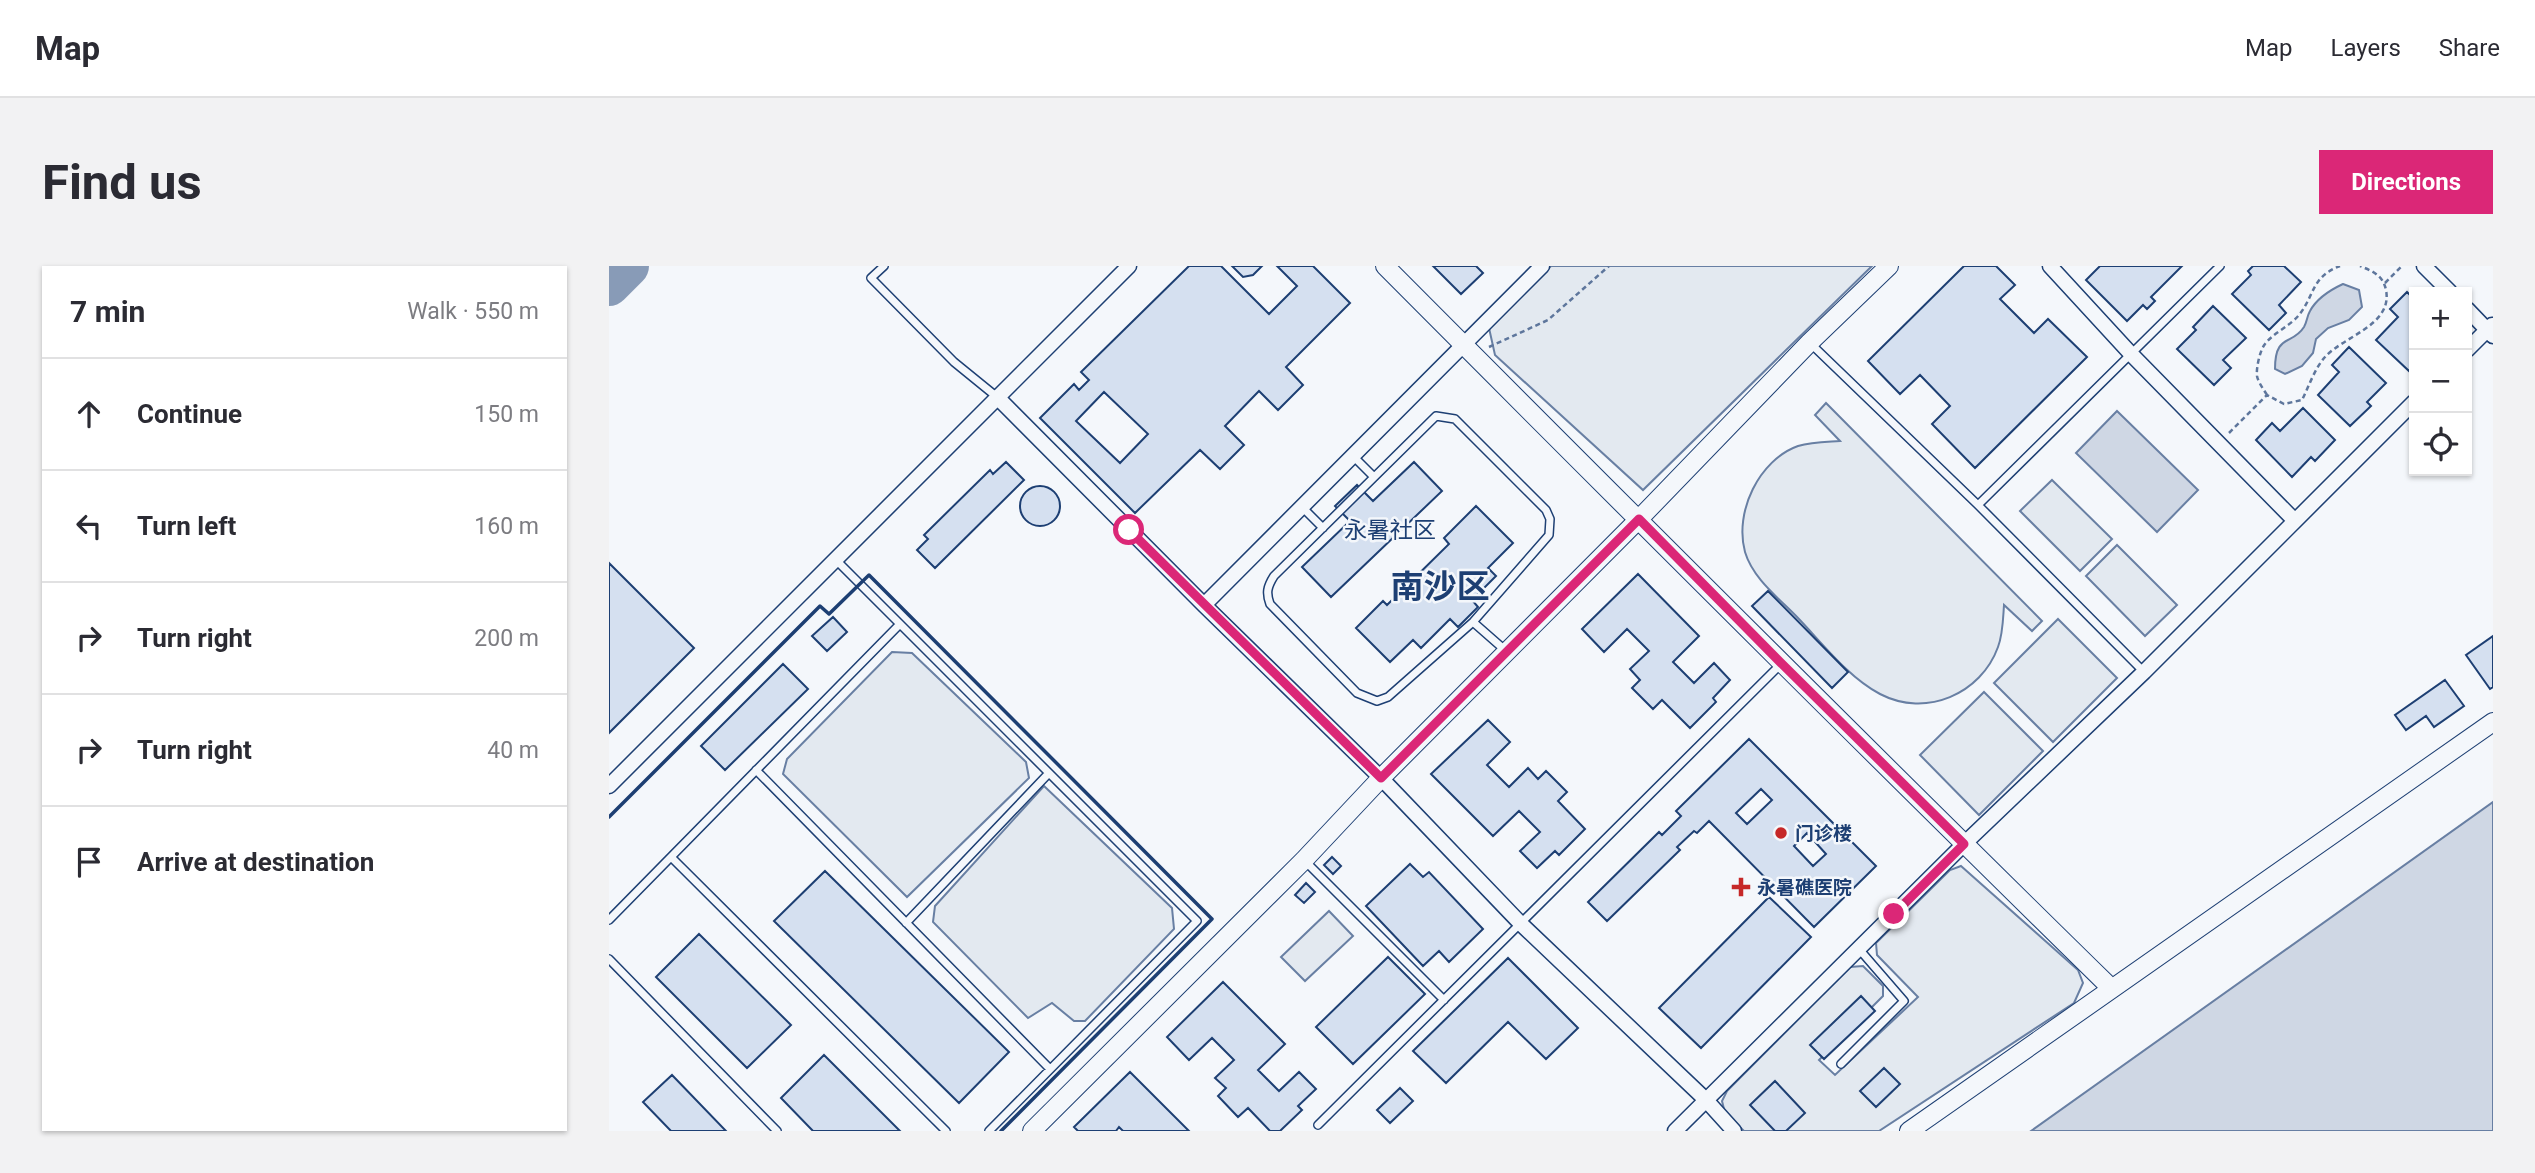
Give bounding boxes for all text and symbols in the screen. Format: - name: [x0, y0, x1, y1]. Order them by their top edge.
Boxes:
- text: Map: [35, 29, 100, 68]
- text: Map: [2245, 34, 2293, 62]
- text: Layers: [2331, 34, 2401, 62]
- text: Share: [2439, 34, 2500, 62]
- button: Directions: [2319, 150, 2493, 214]
- text: Find us: [42, 154, 202, 211]
- map controls: [2409, 287, 2472, 476]
- button: +: [2409, 287, 2472, 350]
- text: 7 min: [70, 294, 145, 329]
- text: Walk · 550 m: [407, 298, 539, 325]
- button: −: [2409, 350, 2472, 413]
- icon: ahead: [70, 395, 108, 433]
- text: Continue: [137, 399, 242, 429]
- text: 150 m: [474, 401, 539, 428]
- button: locate: [2409, 413, 2472, 476]
- icon: left: [70, 507, 108, 545]
- text: Turn left: [137, 511, 236, 541]
- text: 160 m: [474, 513, 539, 540]
- route start: [1113, 514, 1144, 545]
- district label: 永暑社区: [1344, 517, 1436, 544]
- district label: 南沙区: [1391, 567, 1490, 606]
- icon: right: [70, 619, 108, 657]
- text: Turn right: [137, 623, 252, 653]
- text: 200 m: [474, 625, 539, 652]
- icon: right: [70, 731, 108, 769]
- text: Turn right: [137, 735, 252, 765]
- text: 40 m: [487, 737, 539, 764]
- place label: 门诊楼: [1795, 822, 1852, 845]
- marker: 门诊楼: [1773, 825, 1789, 841]
- icon: arrive: [70, 843, 108, 881]
- text: Arrive at destination: [137, 847, 374, 877]
- place label: 永暑礁医院: [1757, 876, 1852, 899]
- marker: 永暑礁医院: [1731, 877, 1751, 897]
- route end: [1878, 898, 1909, 929]

